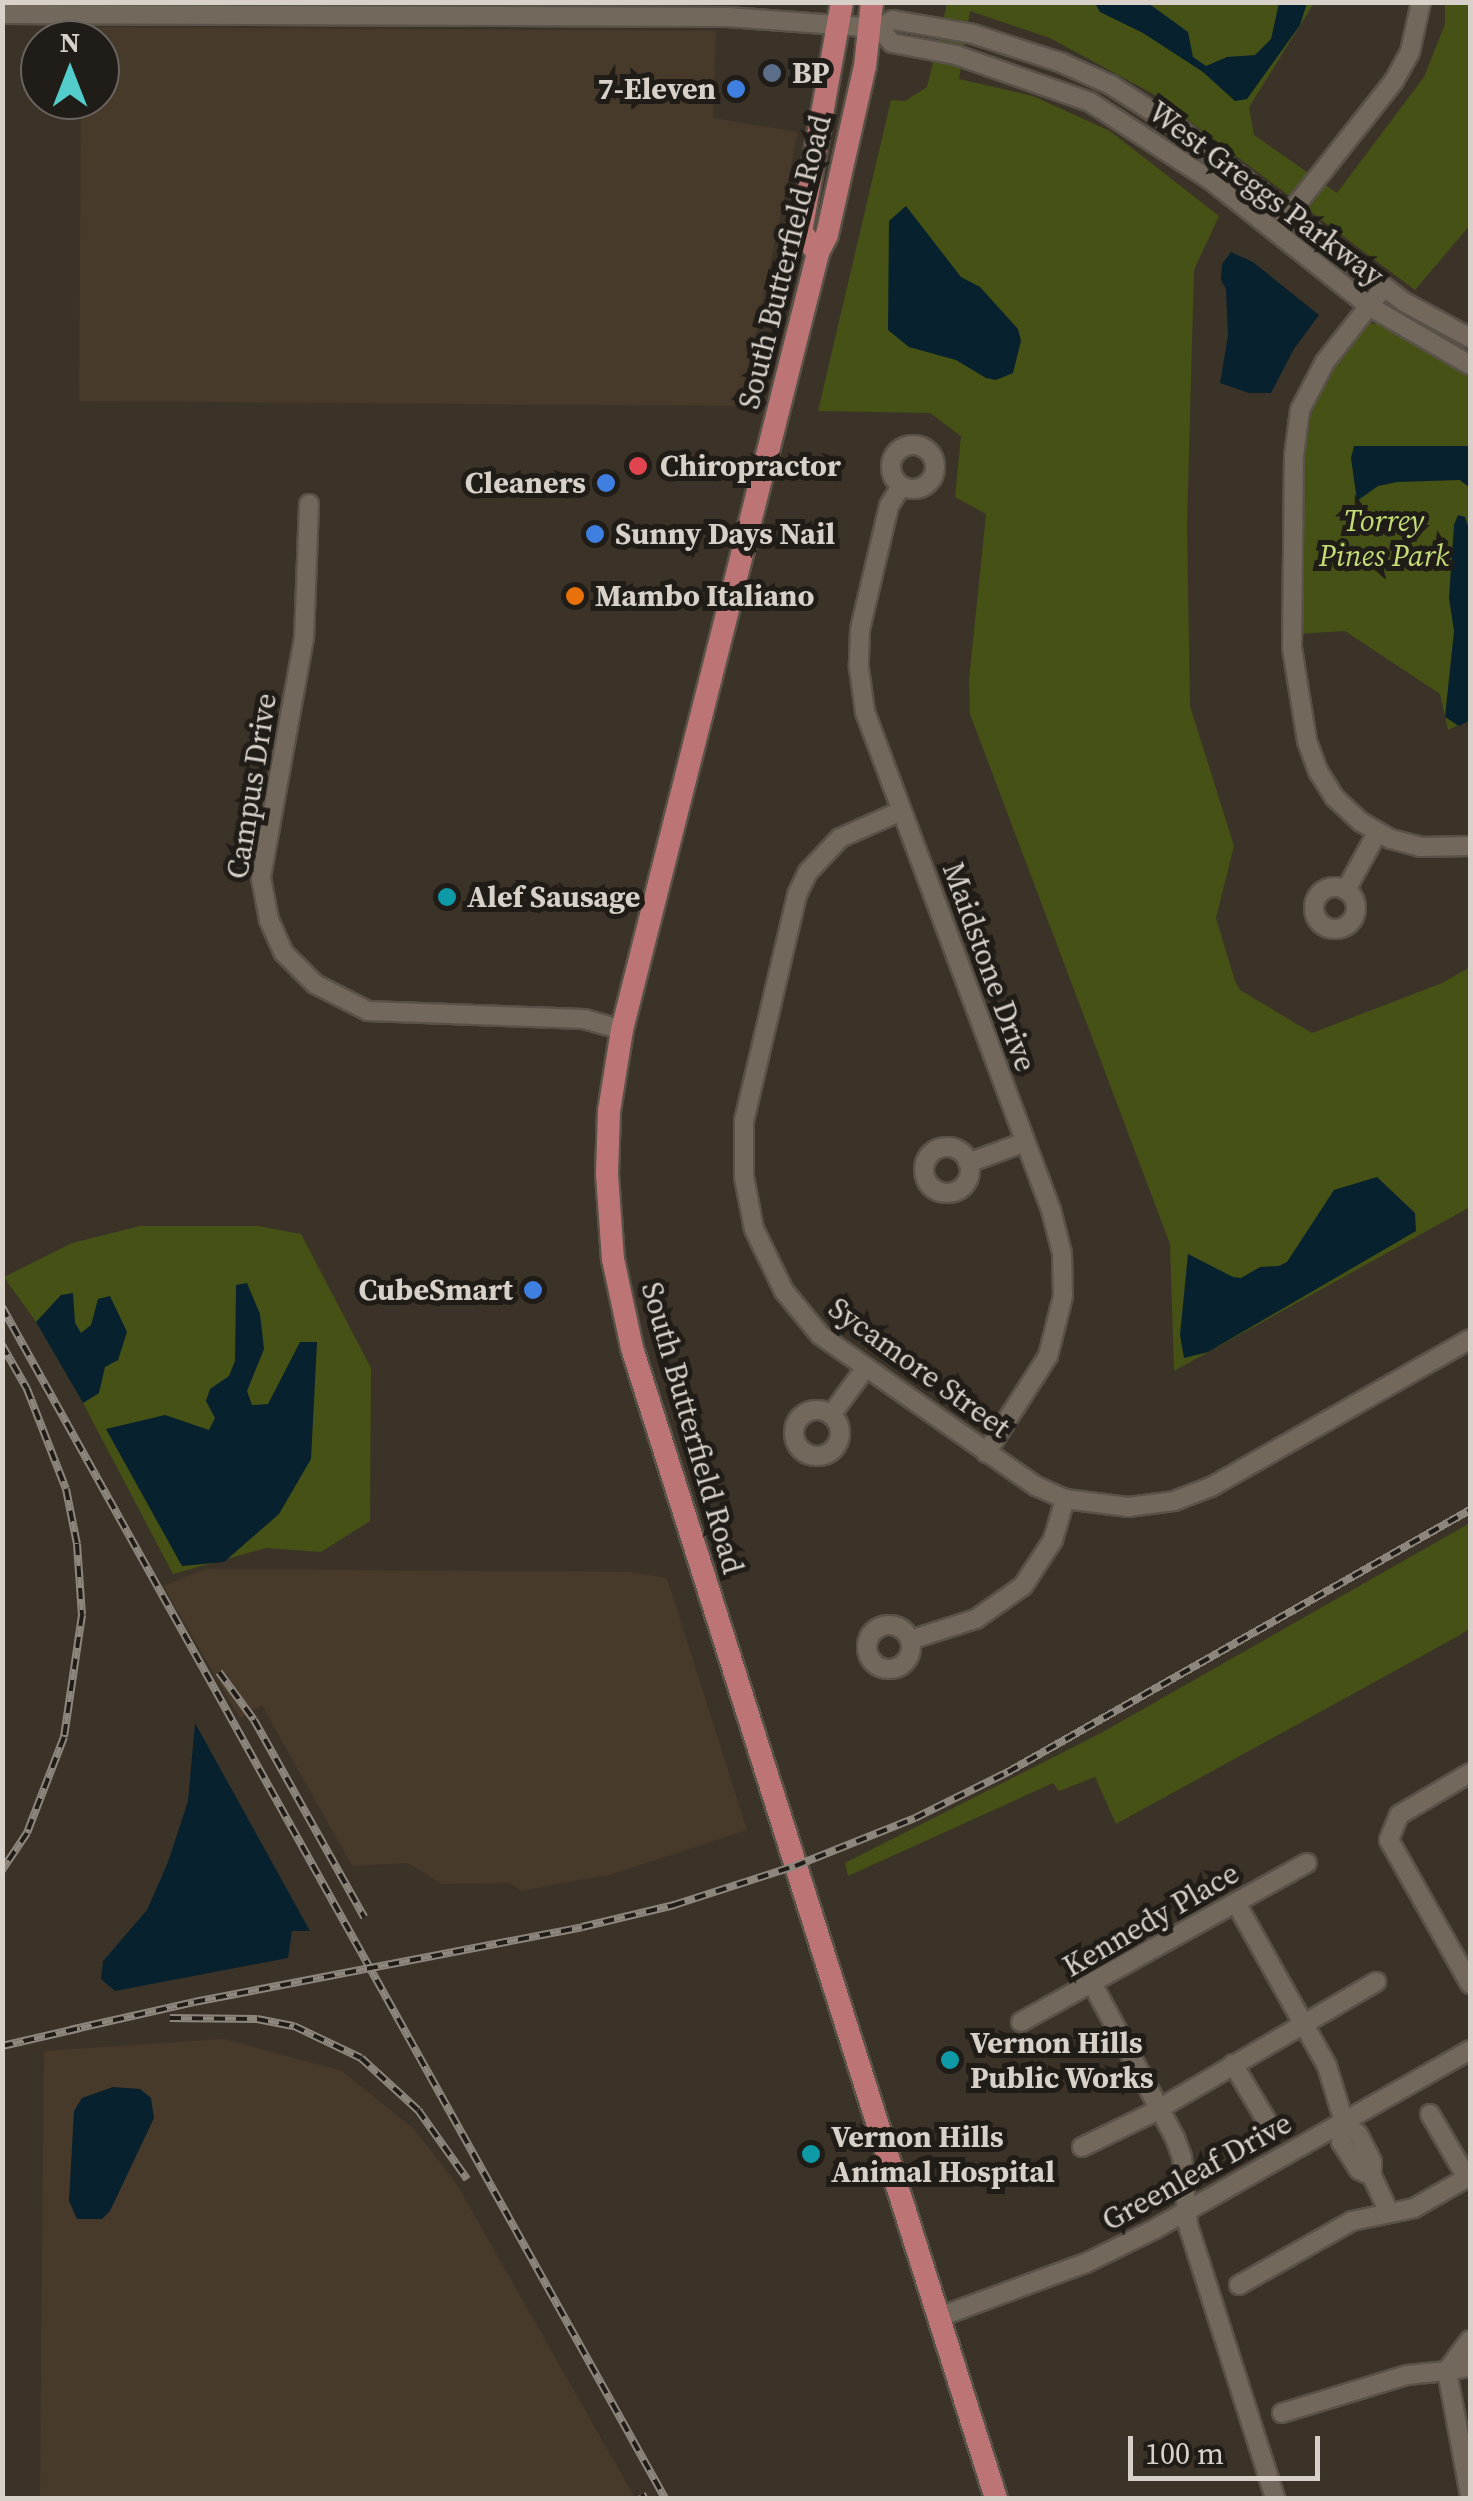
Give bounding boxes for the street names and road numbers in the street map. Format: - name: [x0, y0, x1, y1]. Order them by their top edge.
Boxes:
- street label: West Greggs Parkway: [1141, 94, 1391, 294]
- street label: South Butterfield Road: [731, 111, 839, 413]
- street label: Campus Drive: [220, 691, 284, 881]
- street label: Maidstone Drive: [935, 858, 1043, 1076]
- street label: South Butterfield Road: [633, 1278, 751, 1578]
- street label: Sycamore Street: [821, 1290, 1017, 1446]
- street label: Kennedy Place: [1057, 1855, 1245, 1985]
- street label: Greenleaf Drive: [1096, 2105, 1298, 2239]

